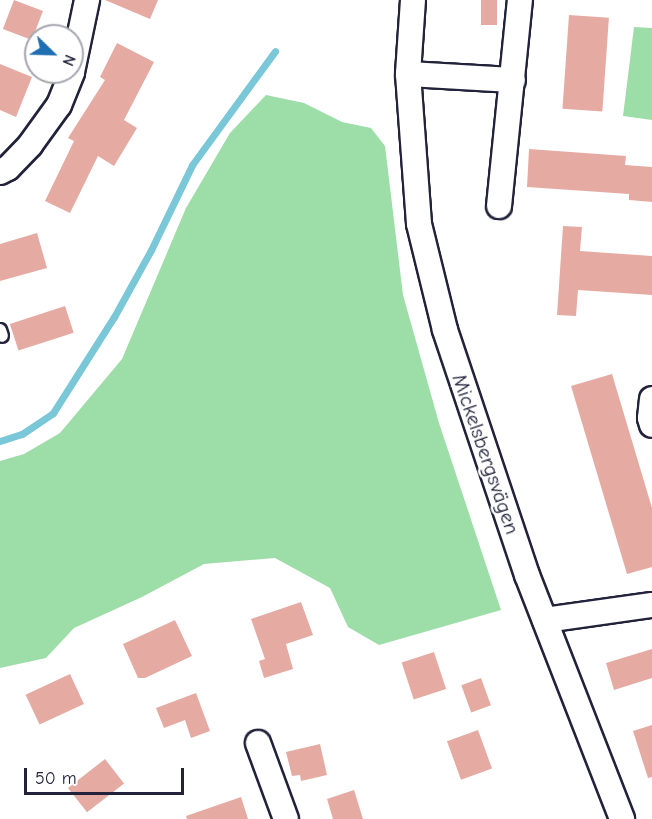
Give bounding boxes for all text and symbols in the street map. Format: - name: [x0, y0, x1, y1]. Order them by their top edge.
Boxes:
- north arrow: [24, 24, 84, 84]
- text: N: [58, 52, 79, 69]
- street label: Mickelsbergsvägen: [447, 371, 525, 537]
- scale bar: [27, 756, 188, 794]
- text: 50 m: [35, 768, 77, 789]

